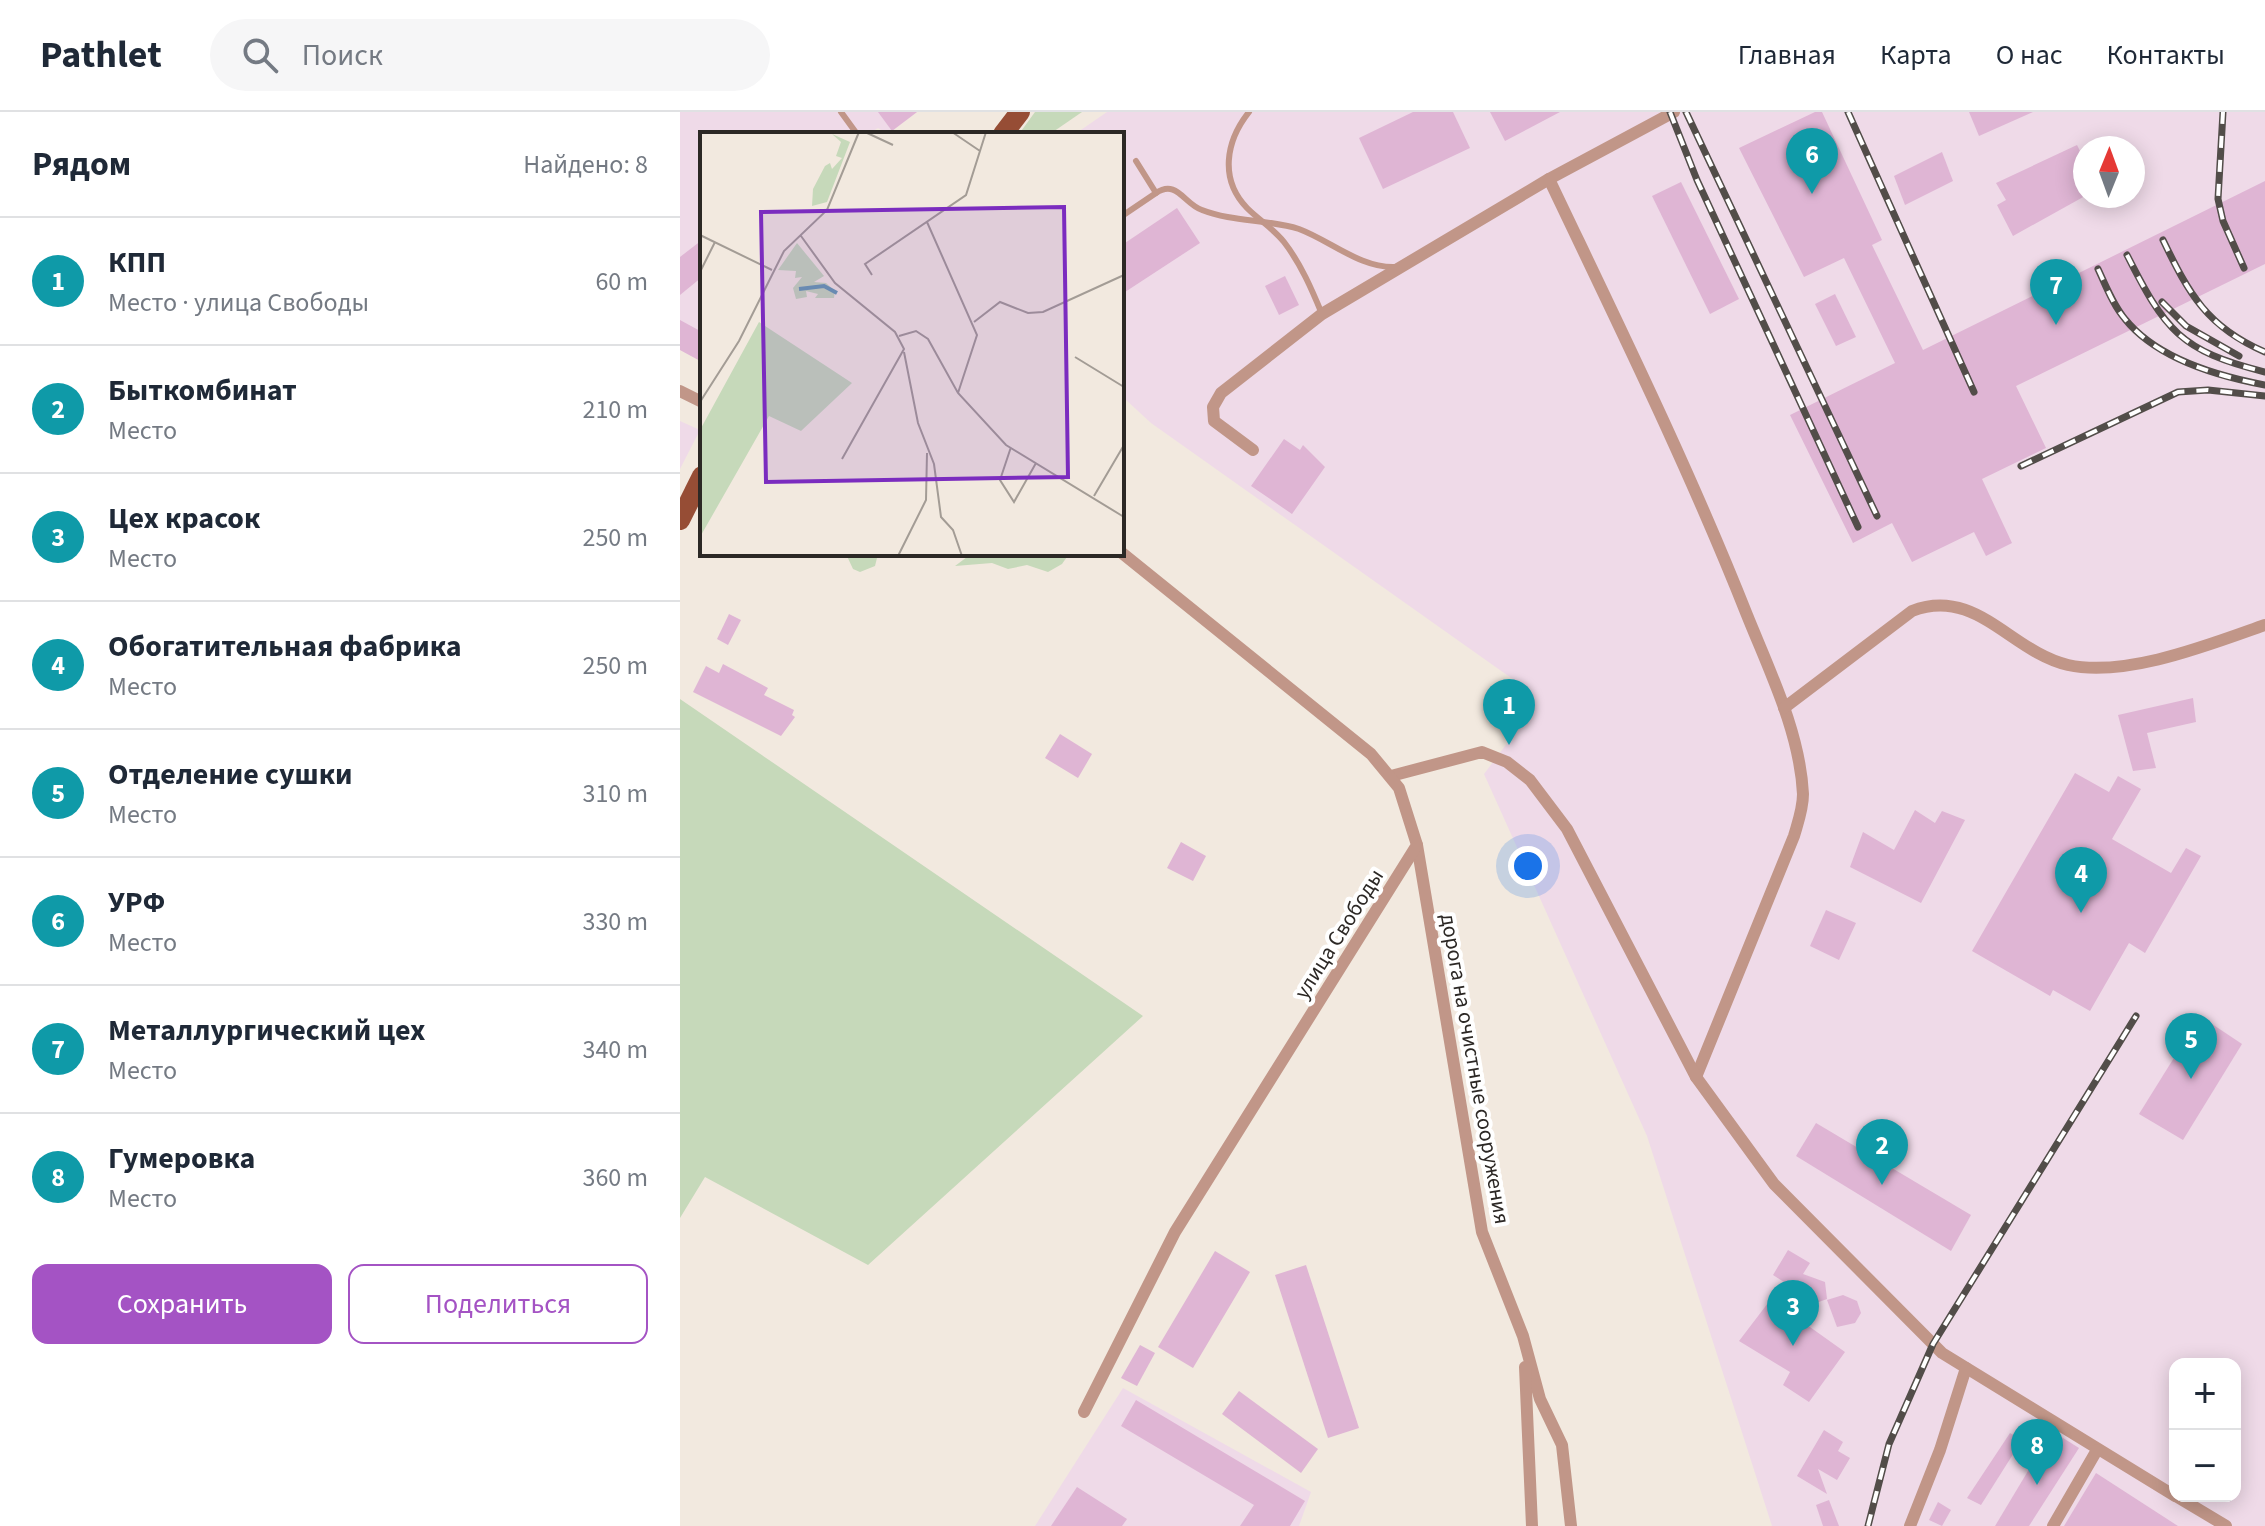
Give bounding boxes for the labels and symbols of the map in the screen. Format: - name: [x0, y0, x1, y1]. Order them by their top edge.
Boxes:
- pin: 6: [1786, 128, 1838, 194]
- inset map: [700, 132, 1124, 556]
- north arrow: [2073, 136, 2145, 208]
- pin: 7: [2030, 259, 2082, 325]
- pin: 1: [1483, 679, 1535, 745]
- your location: [1508, 846, 1548, 886]
- pin: 4: [2055, 847, 2107, 913]
- street label: улица Свободы: [1286, 863, 1392, 1005]
- street label: дорога на очистные сооружения: [1432, 911, 1518, 1227]
- pin: 5: [2165, 1013, 2217, 1079]
- pin: 2: [1856, 1119, 1908, 1185]
- pin: 3: [1767, 1280, 1819, 1346]
- pin: 8: [2011, 1419, 2063, 1485]

